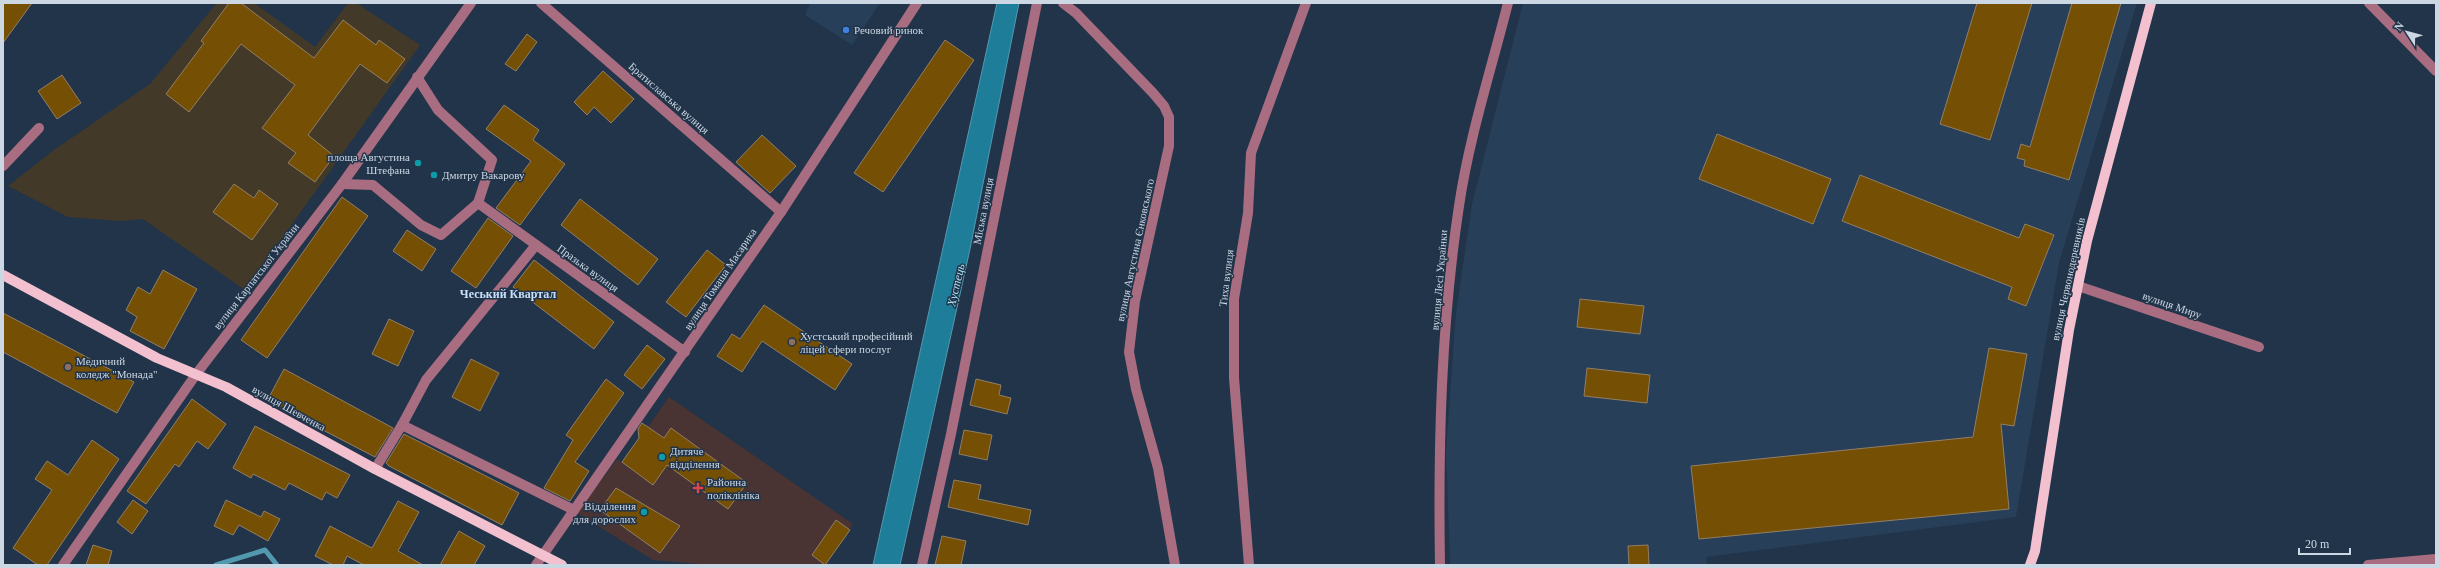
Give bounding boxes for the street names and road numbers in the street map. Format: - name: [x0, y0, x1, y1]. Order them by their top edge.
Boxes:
- street label: Братиславська вулиця: [626, 60, 712, 136]
- street label: Міська вулиця: [971, 177, 995, 245]
- street label: вулиця Августина Єнковського: [1114, 177, 1156, 322]
- street label: вулиця Червонодеревників: [2049, 216, 2087, 342]
- street label: вулиця Карпатської України: [211, 220, 301, 331]
- street label: вулиця Томаша Масарика: [681, 226, 759, 332]
- street label: вулиця Лесі Українки: [1429, 229, 1449, 331]
- street label: Празька вулиця: [555, 242, 621, 294]
- street label: Тиха вулиця: [1217, 249, 1235, 307]
- street label: вулиця Миру: [2141, 289, 2203, 321]
- street label: вулиця Шевченка: [250, 383, 328, 433]

